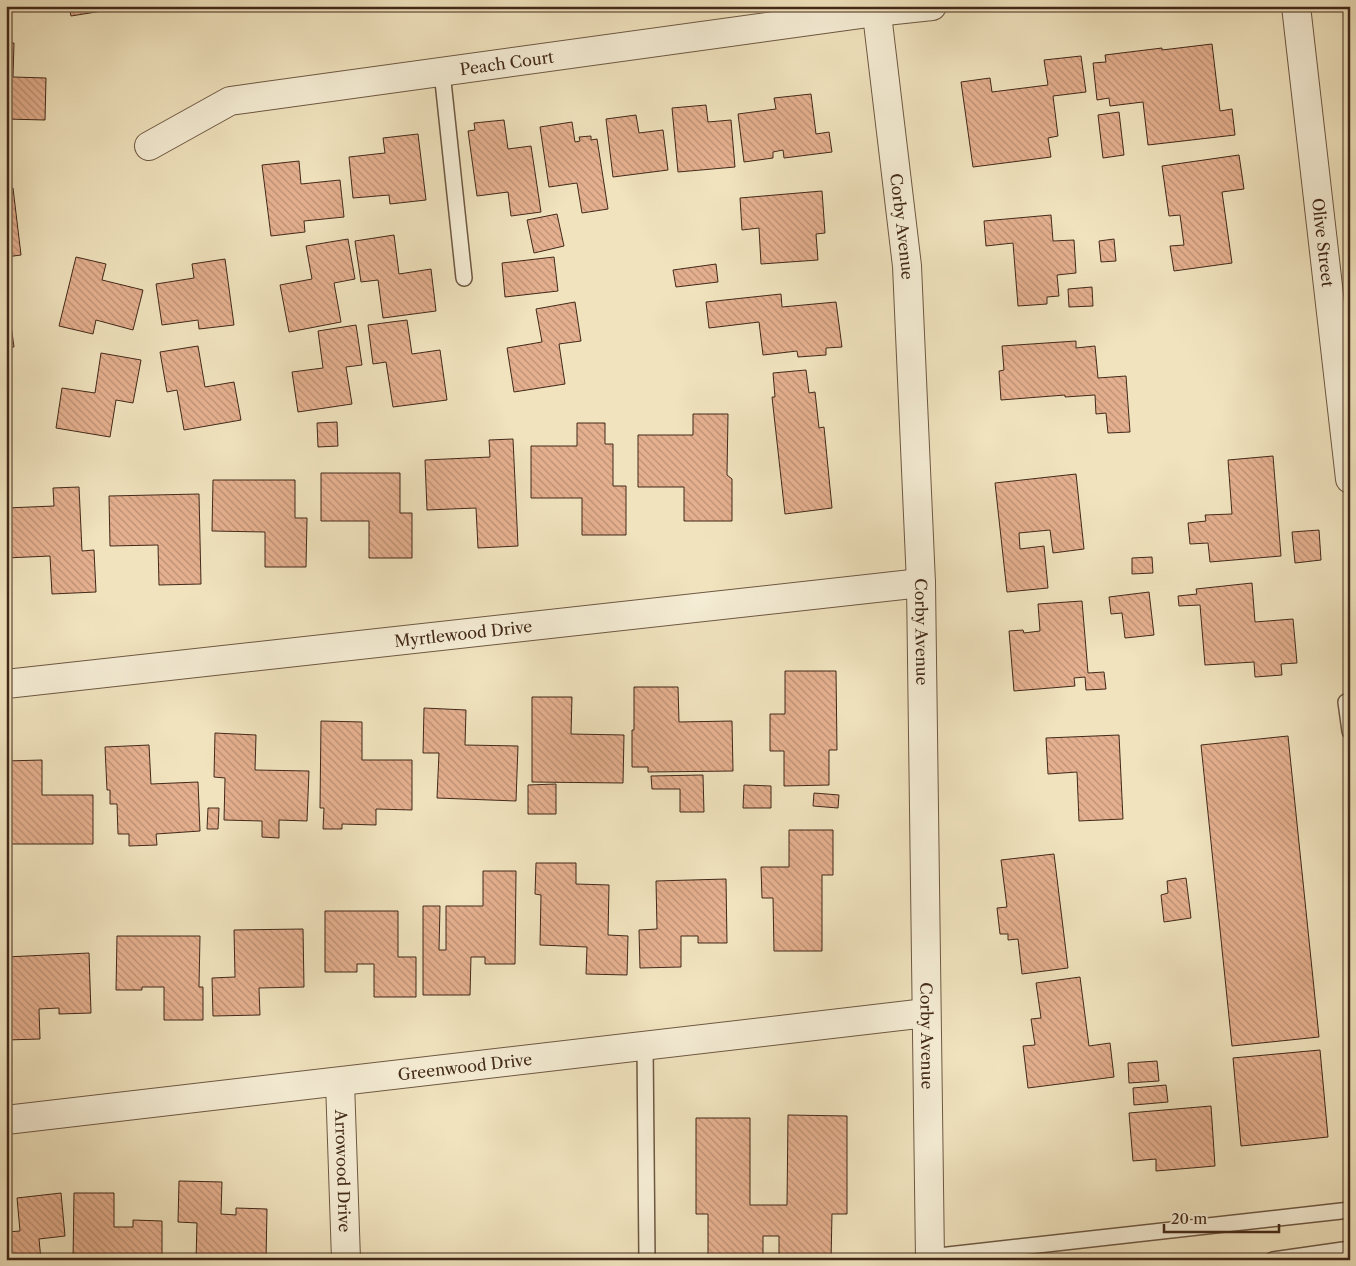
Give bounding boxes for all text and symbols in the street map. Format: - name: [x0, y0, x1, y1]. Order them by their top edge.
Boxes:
- street label: Peach Court: [458, 46, 555, 79]
- street label: Corby Avenue: [886, 172, 918, 280]
- street label: Olive Street: [1308, 197, 1338, 288]
- street label: Corby Avenue: [911, 578, 932, 686]
- street label: Myrtlewood Drive: [393, 616, 533, 651]
- street label: Corby Avenue: [916, 982, 938, 1090]
- street label: Greenwood Drive: [397, 1049, 533, 1084]
- street label: Arrowood Drive: [331, 1108, 355, 1233]
- scale bar: [1164, 1201, 1278, 1233]
- text: 20 m: [1171, 1209, 1207, 1228]

